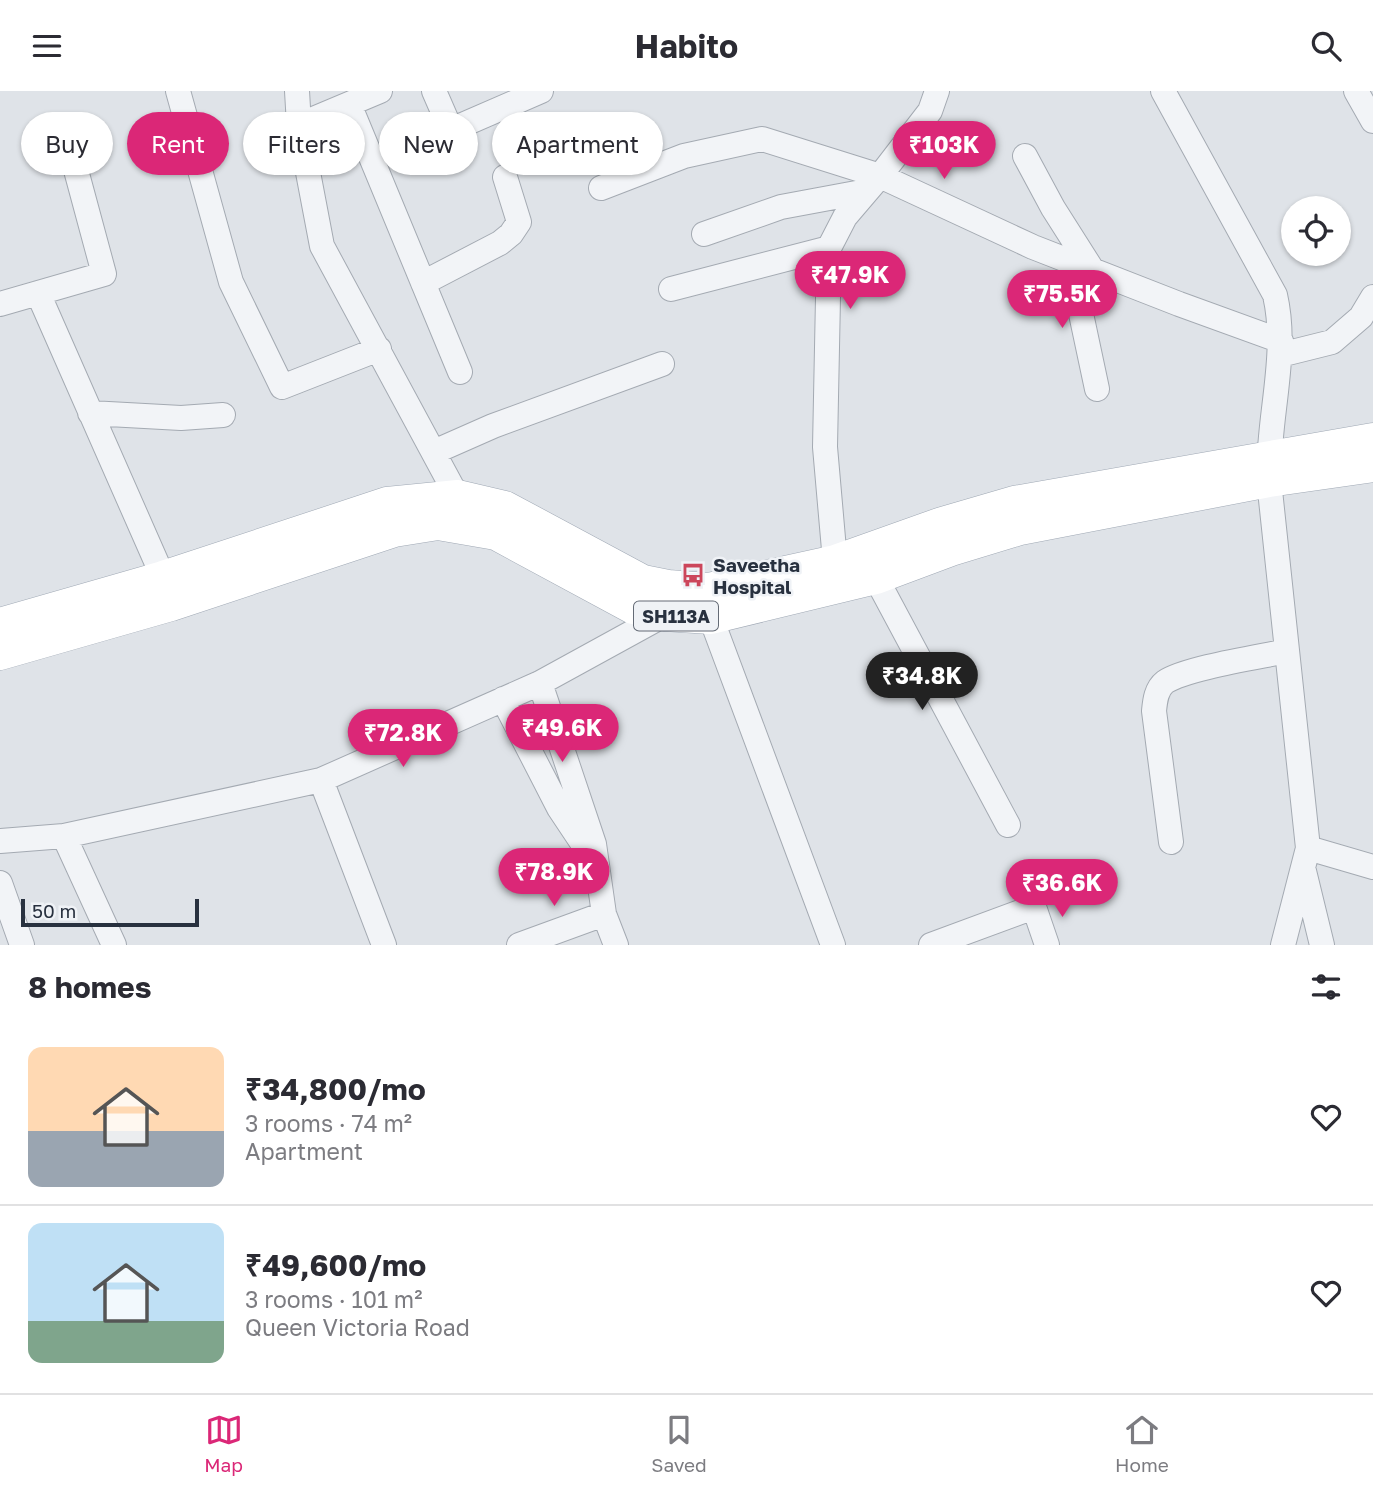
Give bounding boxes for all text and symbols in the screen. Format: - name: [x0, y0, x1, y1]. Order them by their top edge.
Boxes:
- icon: menu: [28, 27, 66, 65]
- text: Habito: [635, 27, 738, 65]
- icon: search: [1307, 27, 1345, 65]
- chip: Buy: [21, 112, 113, 175]
- chip: Rent: [127, 112, 229, 175]
- chip: Filters: [243, 112, 365, 175]
- chip: New: [379, 112, 478, 175]
- chip: Apartment: [492, 112, 663, 175]
- pin: ₹103K: [895, 122, 993, 181]
- text: ₹103K: [909, 130, 979, 158]
- map controls: [1281, 196, 1351, 266]
- button: locate: [1281, 196, 1351, 266]
- pin: ₹47.9K: [793, 251, 907, 311]
- text: ₹47.9K: [811, 260, 889, 288]
- pin: ₹75.5K: [1005, 271, 1119, 330]
- text: ₹75.5K: [1023, 279, 1101, 307]
- place label: Saveetha Hospital: [713, 553, 800, 598]
- bus stop icon: Saveetha Hospital: [679, 561, 707, 589]
- road number: SH113A: [634, 601, 718, 631]
- pin: ₹34.8K: [865, 653, 979, 712]
- text: ₹34.8K: [882, 661, 962, 689]
- pin: ₹49.6K: [505, 705, 619, 764]
- pin: ₹72.8K: [346, 709, 460, 769]
- text: ₹49.6K: [522, 713, 602, 741]
- text: ₹72.8K: [364, 718, 442, 746]
- pin: ₹78.9K: [497, 849, 611, 908]
- text: ₹78.9K: [514, 857, 594, 885]
- pin: ₹36.6K: [1005, 859, 1119, 919]
- text: ₹36.6K: [1022, 868, 1102, 896]
- scale bar: [21, 896, 200, 928]
- text: 50 m: [32, 899, 76, 922]
- icon: filters: [1307, 968, 1345, 1006]
- text: 8 homes: [28, 969, 152, 1005]
- text: ₹34,800/mo: [245, 1071, 426, 1107]
- icon: home: [84, 1075, 168, 1159]
- icon: heart: [1307, 1098, 1345, 1136]
- text: 3 rooms · 74 m²: [245, 1109, 412, 1137]
- text: Apartment: [245, 1137, 363, 1165]
- text: ₹49,600/mo: [245, 1247, 426, 1283]
- icon: home: [84, 1251, 168, 1335]
- icon: heart: [1307, 1274, 1345, 1312]
- text: 3 rooms · 101 m²: [245, 1285, 422, 1313]
- text: Queen Victoria Road: [245, 1313, 470, 1341]
- tab: Map: [204, 1411, 243, 1476]
- tab: Saved: [651, 1411, 707, 1476]
- tab: Home: [1115, 1411, 1169, 1476]

